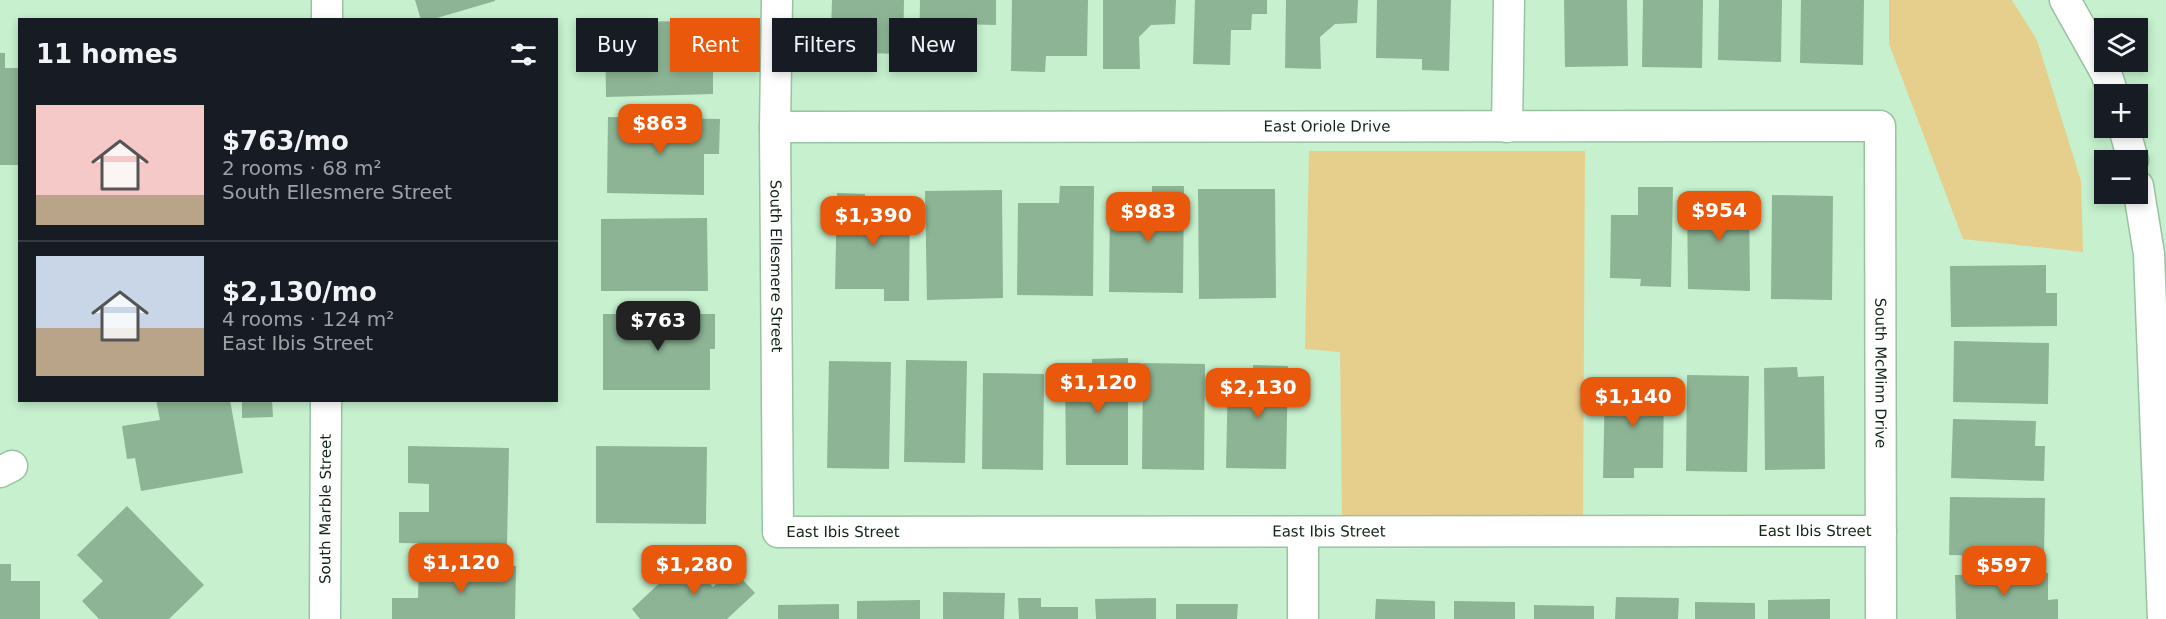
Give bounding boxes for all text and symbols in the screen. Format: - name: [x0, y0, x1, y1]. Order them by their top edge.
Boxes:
- chip: Buy: [576, 18, 658, 72]
- chip: Rent: [670, 18, 760, 72]
- chip: Filters: [772, 18, 877, 72]
- chip: New: [889, 18, 977, 72]
- map controls: [2094, 18, 2148, 204]
- button: layers: [2094, 18, 2148, 72]
- icon: filters: [507, 38, 540, 71]
- text: 11 homes: [36, 39, 178, 69]
- button: +: [2094, 84, 2148, 138]
- pin: $863: [624, 104, 696, 155]
- text: $863: [632, 111, 688, 135]
- street label: East Oriole Drive: [1264, 117, 1390, 136]
- text: $763/mo: [222, 126, 349, 156]
- icon: home: [84, 129, 156, 201]
- button: −: [2094, 150, 2148, 204]
- text: 2 rooms · 68 m²: [222, 156, 382, 180]
- text: South Ellesmere Street: [222, 180, 452, 204]
- street label: South Ellesmere Street: [766, 180, 786, 352]
- pin: $954: [1683, 191, 1755, 242]
- pin: $983: [1112, 192, 1184, 243]
- pin: $1,390: [824, 196, 922, 247]
- text: $954: [1691, 198, 1747, 222]
- text: $983: [1120, 199, 1176, 223]
- text: $1,390: [834, 203, 912, 227]
- text: $2,130/mo: [222, 277, 377, 307]
- icon: home: [84, 280, 156, 352]
- street label: South McMinn Drive: [1871, 298, 1890, 448]
- pin: $763: [622, 301, 694, 352]
- text: 4 rooms · 124 m²: [222, 307, 394, 331]
- text: $763: [630, 308, 686, 332]
- text: East Ibis Street: [222, 331, 373, 355]
- pin: $1,120: [1049, 363, 1147, 414]
- pin: $2,130: [1209, 368, 1307, 419]
- text: $1,120: [1059, 370, 1137, 394]
- text: $2,130: [1219, 375, 1297, 399]
- pin: $1,140: [1584, 377, 1682, 428]
- text: $1,140: [1594, 384, 1672, 408]
- street label: South Marble Street: [316, 434, 335, 584]
- street label: East Ibis Street: [1272, 522, 1386, 541]
- street label: East Ibis Street: [1758, 522, 1872, 540]
- street label: East Ibis Street: [786, 523, 900, 541]
- pin: $1,120: [412, 543, 510, 594]
- pin: $1,280: [645, 545, 743, 596]
- pin: $597: [1968, 546, 2040, 597]
- text: $1,120: [422, 550, 500, 574]
- text: $1,280: [655, 552, 733, 576]
- text: $597: [1976, 553, 2032, 577]

